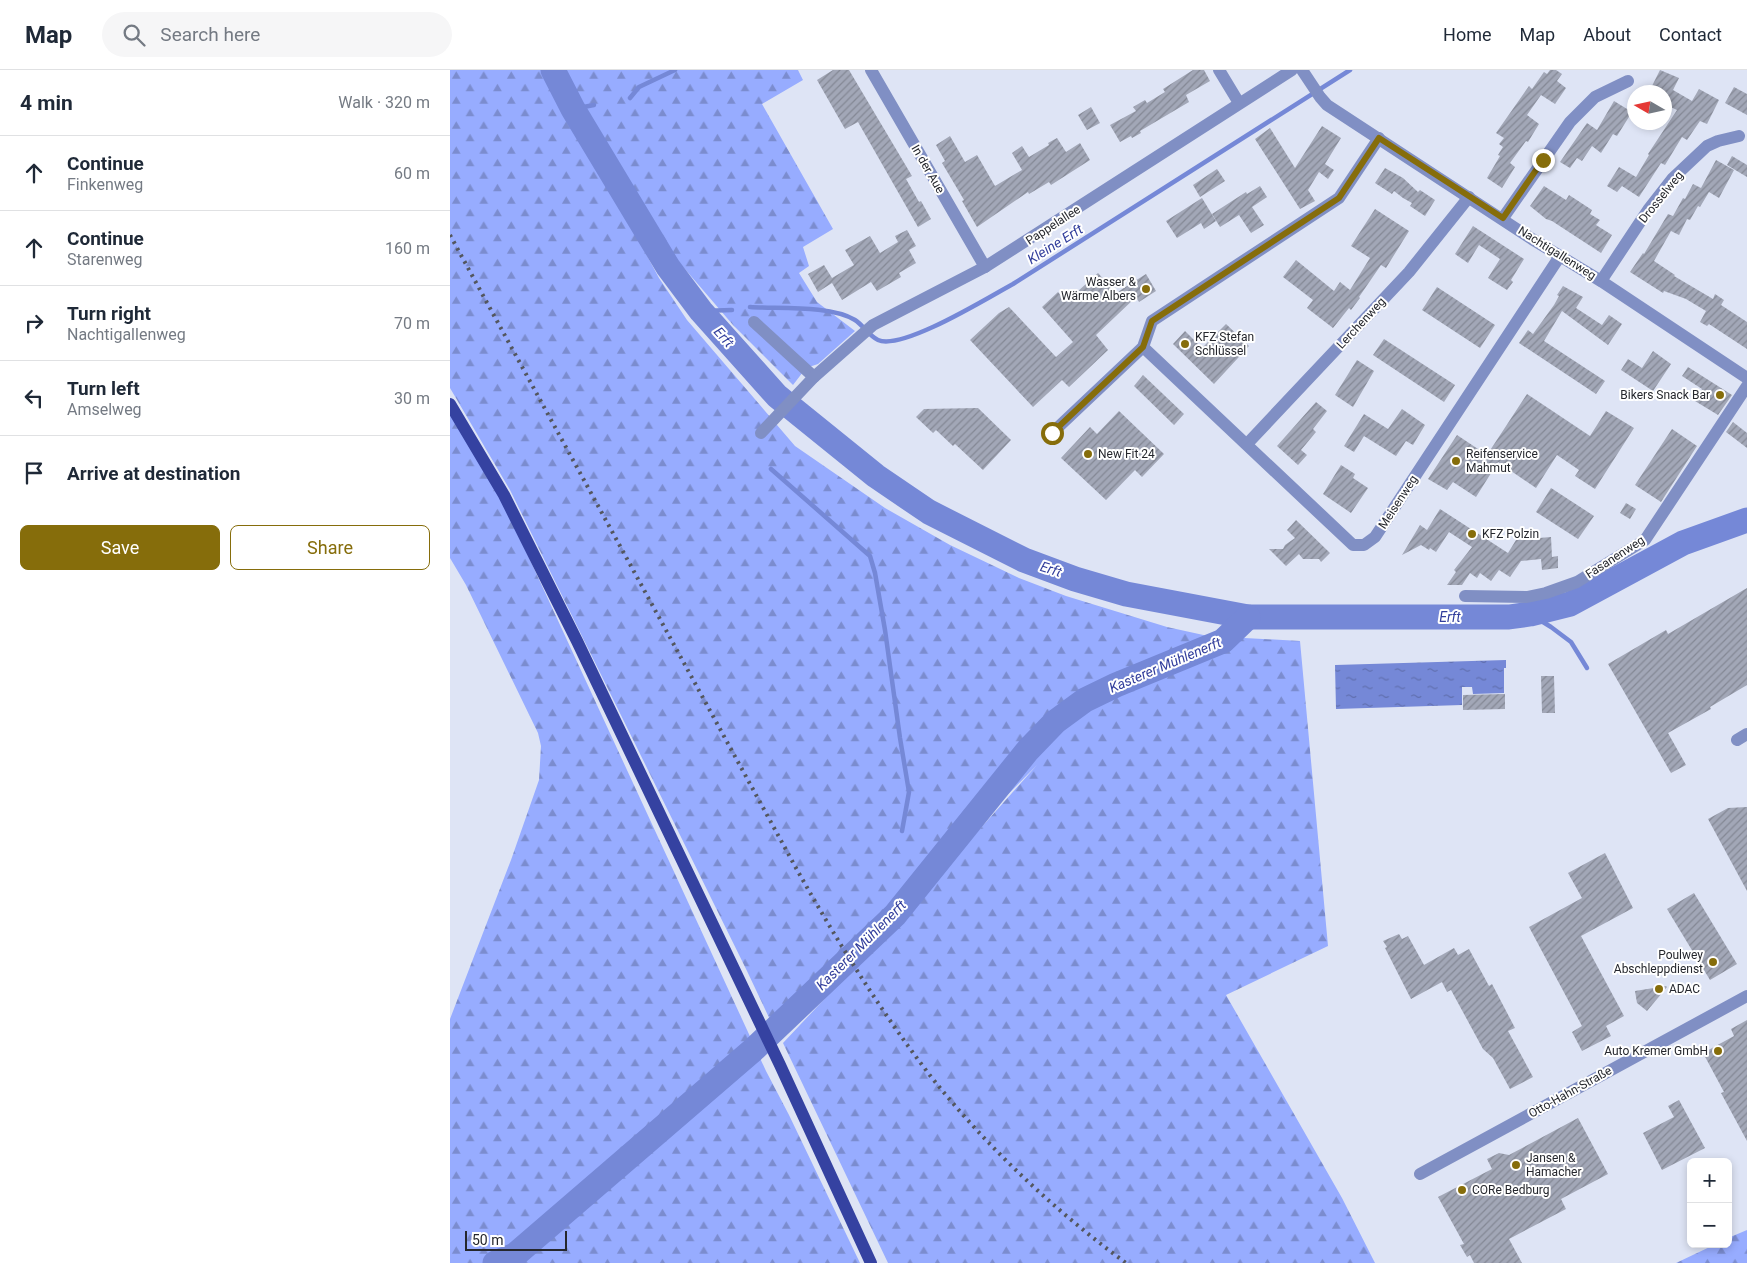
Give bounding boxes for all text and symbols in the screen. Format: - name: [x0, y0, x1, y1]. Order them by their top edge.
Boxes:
- search box: [102, 12, 452, 57]
- text: Map: [25, 21, 72, 49]
- icon: search: [120, 21, 148, 49]
- text: Search here: [160, 23, 260, 46]
- text: Home: [1443, 24, 1492, 45]
- text: Map: [1520, 24, 1555, 45]
- text: About: [1583, 24, 1631, 45]
- text: Contact: [1659, 24, 1722, 45]
- north arrow: [1627, 85, 1672, 130]
- text: 4 min: [20, 91, 73, 115]
- text: Walk · 320 m: [338, 93, 430, 112]
- street label: In der Aue: [908, 142, 948, 196]
- route end: [1532, 149, 1555, 172]
- text: Continue: [67, 152, 144, 175]
- icon: ahead: [20, 159, 48, 187]
- text: 60 m: [394, 164, 430, 183]
- street label: Drosselweg: [1636, 168, 1686, 226]
- text: Finkenweg: [67, 175, 143, 194]
- street label: Pappelallee: [1023, 202, 1083, 248]
- water label: Kleine Erft: [1024, 220, 1086, 267]
- street label: Nachtigallenweg: [1516, 223, 1598, 283]
- text: Continue: [67, 227, 144, 250]
- icon: ahead: [20, 234, 48, 262]
- text: 160 m: [385, 239, 430, 258]
- text: Starenweg: [67, 250, 143, 269]
- place label: Wasser & Wärme Albers: [1061, 275, 1137, 303]
- marker: Wasser & Wärme Albers: [1140, 283, 1152, 295]
- street label: Lerchenweg: [1334, 295, 1388, 351]
- text: Turn right: [67, 302, 151, 325]
- icon: right: [20, 309, 48, 337]
- text: 70 m: [394, 314, 430, 333]
- water label: Erft: [711, 324, 738, 351]
- text: Nachtigallenweg: [67, 325, 186, 344]
- place label: KFZ Stefan Schlüssel: [1195, 330, 1254, 358]
- marker: KFZ Stefan Schlüssel: [1179, 338, 1191, 350]
- text: Turn left: [67, 377, 140, 400]
- icon: left: [20, 384, 48, 412]
- place label: Bikers Snack Bar: [1620, 388, 1710, 402]
- text: 30 m: [394, 389, 430, 408]
- marker: Bikers Snack Bar: [1714, 389, 1726, 401]
- text: Amselweg: [67, 400, 142, 419]
- route start: [1041, 422, 1064, 445]
- place label: New Fit 24: [1098, 447, 1155, 461]
- place label: Reifenservice Mahmut: [1466, 447, 1538, 475]
- marker: New Fit 24: [1082, 448, 1094, 460]
- marker: Reifenservice Mahmut: [1450, 455, 1462, 467]
- icon: arrive: [20, 459, 48, 487]
- text: Arrive at destination: [67, 462, 240, 485]
- street label: Meisenweg: [1376, 473, 1420, 531]
- button: Save: [20, 525, 220, 570]
- button: Share: [230, 525, 430, 570]
- place label: KFZ Polzin: [1482, 527, 1539, 541]
- marker: KFZ Polzin: [1466, 528, 1478, 540]
- street label: Fasanenweg: [1583, 533, 1647, 581]
- water label: Erft: [1038, 558, 1064, 580]
- water label: Erft: [1439, 609, 1461, 625]
- water label: Kasterer Mühlenerft: [1107, 634, 1224, 696]
- water label: Kasterer Mühlenerft: [813, 896, 910, 993]
- place label: Poulwey Abschleppdienst: [1614, 948, 1703, 976]
- marker: Poulwey Abschleppdienst: [1707, 956, 1719, 968]
- place label: ADAC: [1669, 982, 1700, 996]
- marker: ADAC: [1653, 983, 1665, 995]
- place label: Auto Kremer GmbH: [1604, 1044, 1708, 1058]
- marker: Auto Kremer GmbH: [1712, 1045, 1724, 1057]
- street label: Otto-Hahn-Straße: [1526, 1063, 1614, 1121]
- place label: Jansen & Hamacher: [1526, 1151, 1581, 1179]
- map controls: [1687, 1158, 1732, 1248]
- button: +: [1687, 1158, 1732, 1203]
- marker: Jansen & Hamacher: [1510, 1159, 1522, 1171]
- place label: CORe Bedburg: [1472, 1183, 1549, 1197]
- marker: CORe Bedburg: [1456, 1184, 1468, 1196]
- button: −: [1687, 1203, 1732, 1248]
- scale bar: [465, 1228, 568, 1251]
- text: 50 m: [472, 1232, 504, 1248]

